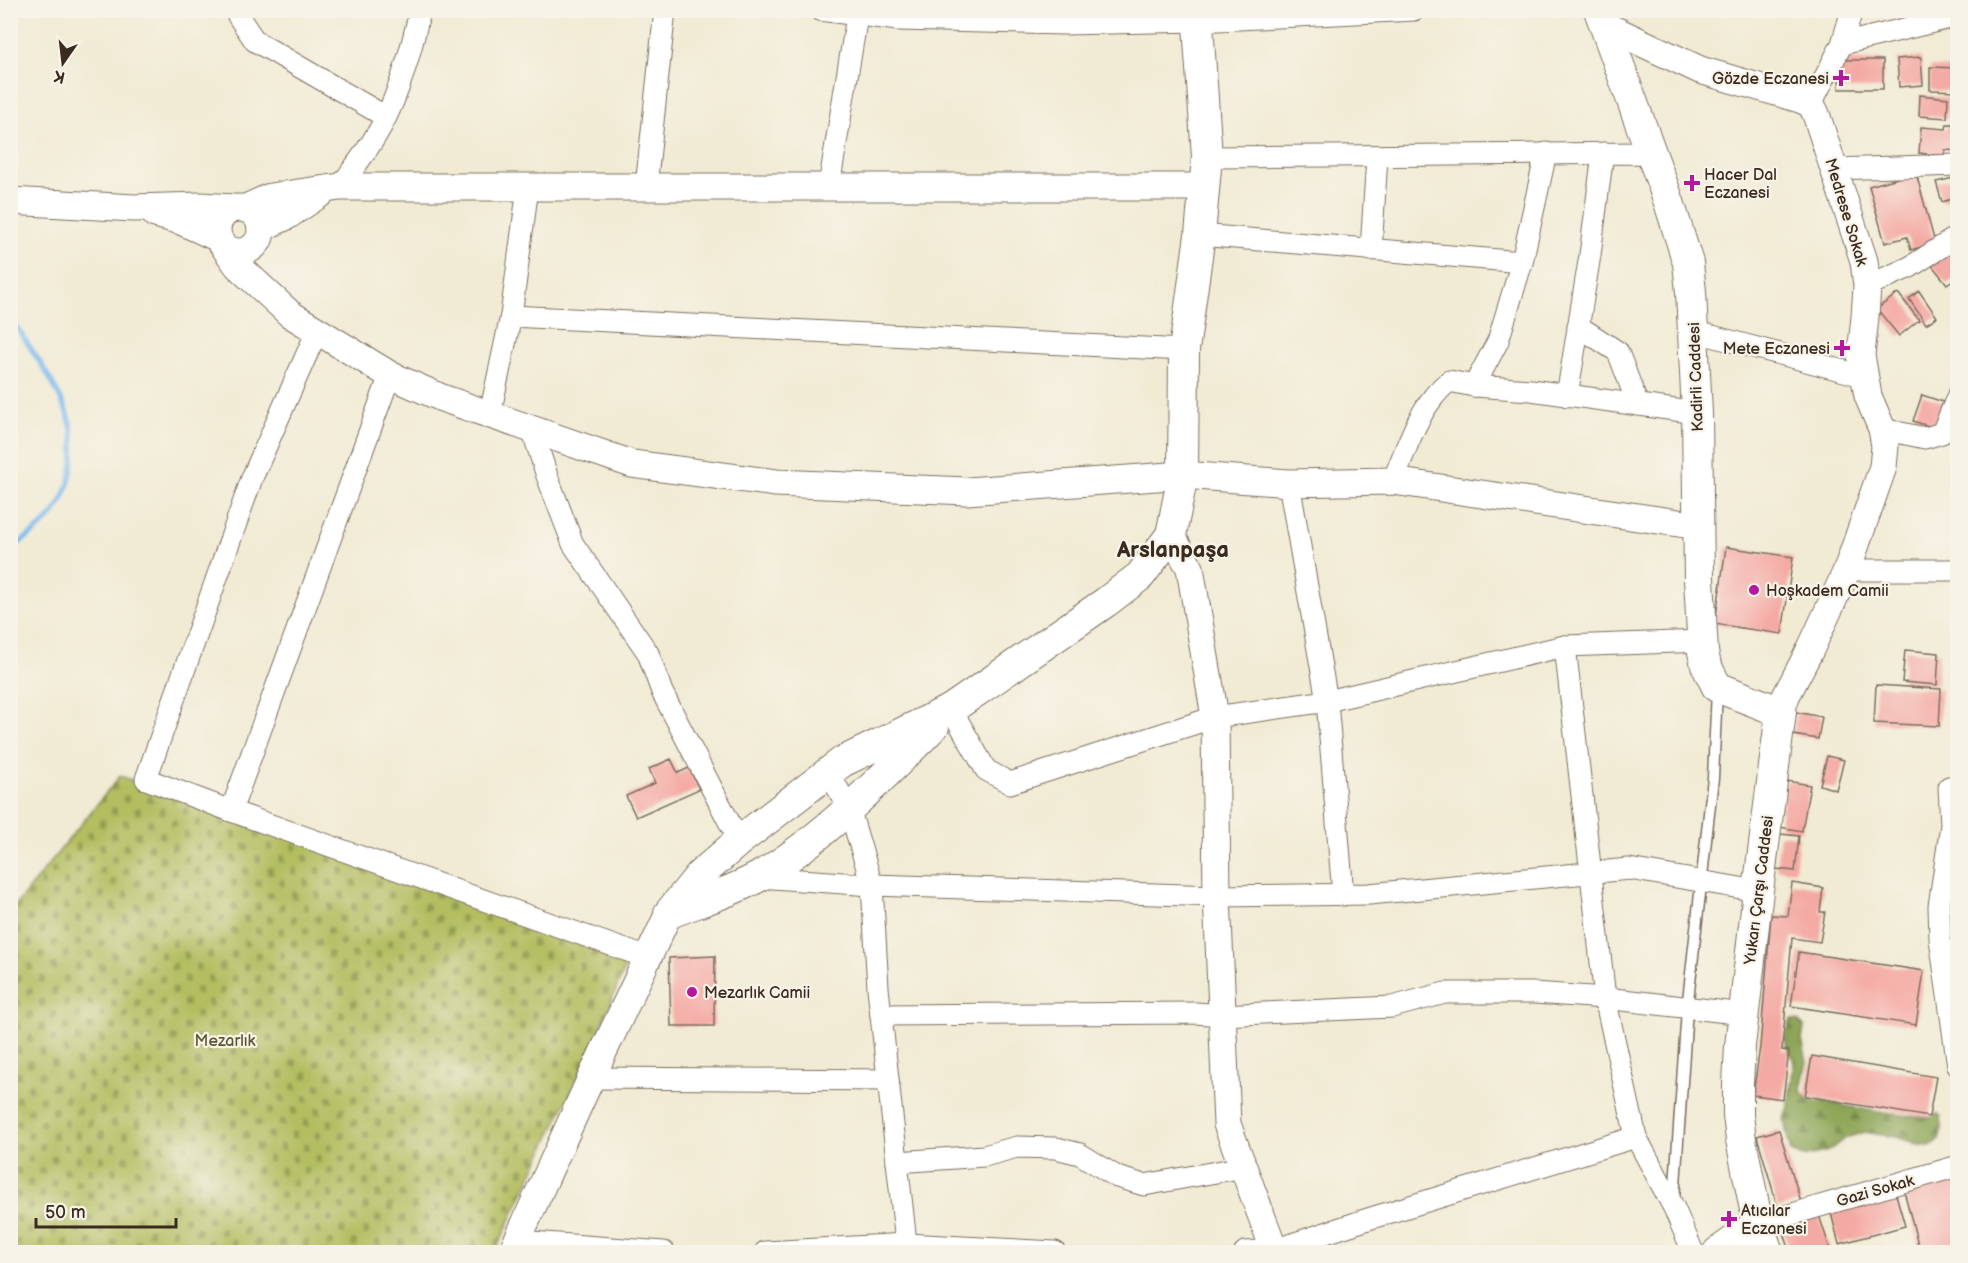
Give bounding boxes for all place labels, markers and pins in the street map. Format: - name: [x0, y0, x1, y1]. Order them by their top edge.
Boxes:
- place label: Gözde Eczanesi: [1712, 70, 1829, 89]
- marker: Gözde Eczanesi: [1834, 71, 1848, 85]
- place label: Hacer Dal Eczanesi: [1704, 166, 1777, 203]
- marker: Hacer Dal Eczanesi: [1685, 176, 1699, 190]
- place label: Mete Eczanesi: [1723, 340, 1830, 359]
- marker: Mete Eczanesi: [1835, 341, 1849, 355]
- place label: Hoşkadem Camii: [1766, 582, 1889, 601]
- marker: Hoşkadem Camii: [1747, 583, 1761, 597]
- place label: Mezarlık Camii: [704, 984, 810, 1003]
- marker: Mezarlık Camii: [685, 985, 699, 999]
- place label: Atıcılar Eczanesi: [1741, 1202, 1807, 1239]
- marker: Atıcılar Eczanesi: [1722, 1212, 1736, 1226]

